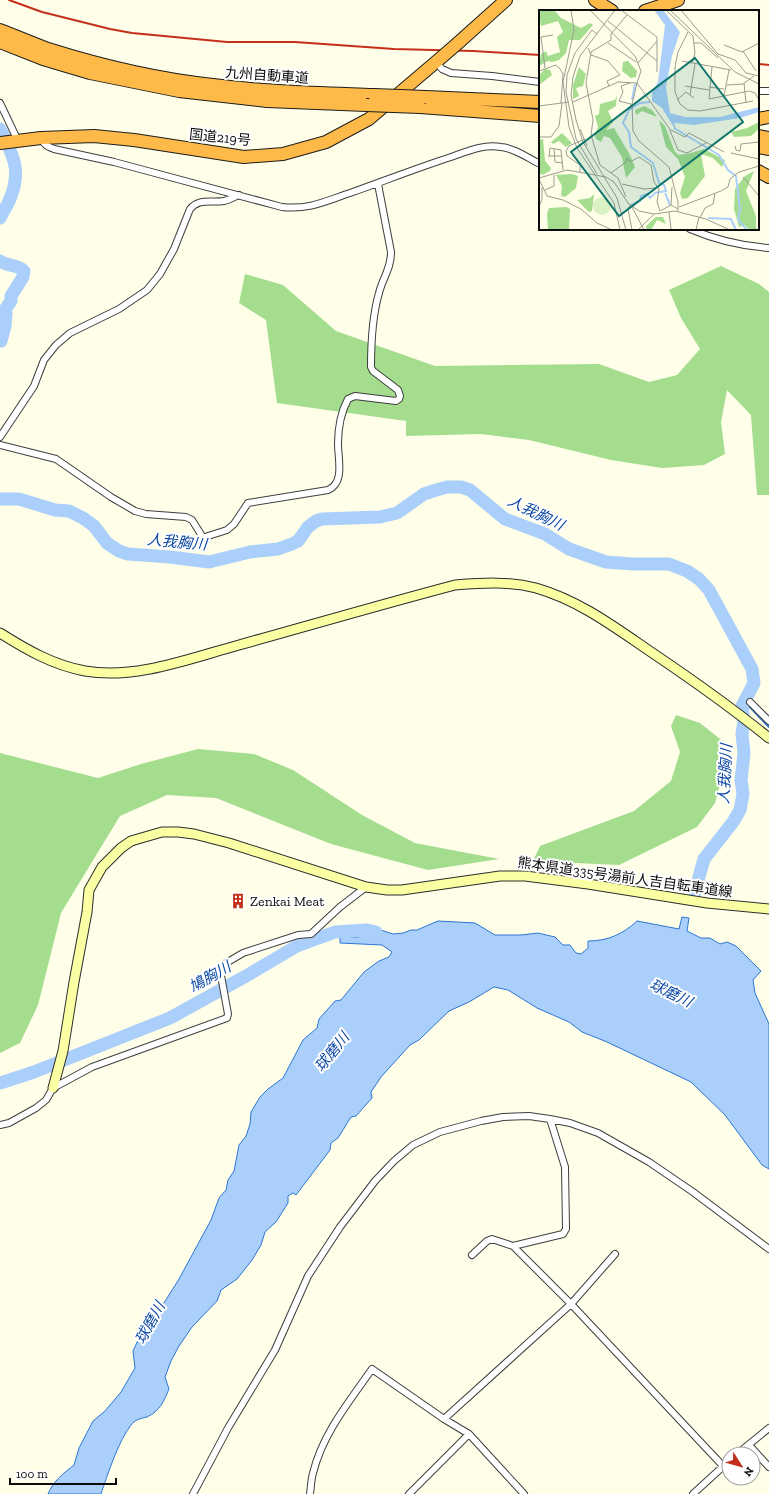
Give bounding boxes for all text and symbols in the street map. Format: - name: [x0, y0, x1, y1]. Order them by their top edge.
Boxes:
- inset map: [539, 10, 759, 230]
- street label: 九州自動車道: [224, 64, 309, 87]
- street label: 国道219号: [188, 126, 252, 149]
- water label: 人我胸川: [505, 492, 569, 535]
- water label: 人我胸川: [146, 530, 210, 554]
- water label: 人我胸川: [714, 742, 736, 804]
- street label: 熊本県道335号湯前人吉自転車道線: [516, 854, 733, 901]
- building icon: Zenkai Meat: [229, 892, 247, 910]
- place label: Zenkai Meat: [250, 893, 325, 910]
- water label: 鳩胸川: [186, 957, 236, 996]
- water label: 球磨川: [647, 975, 697, 1012]
- water label: 球磨川: [311, 1027, 354, 1075]
- water label: 球磨川: [131, 1297, 170, 1347]
- north arrow: [721, 1446, 761, 1486]
- scale bar: [10, 1460, 116, 1486]
- text: N: [740, 1464, 756, 1479]
- text: 100 m: [16, 1467, 48, 1481]

